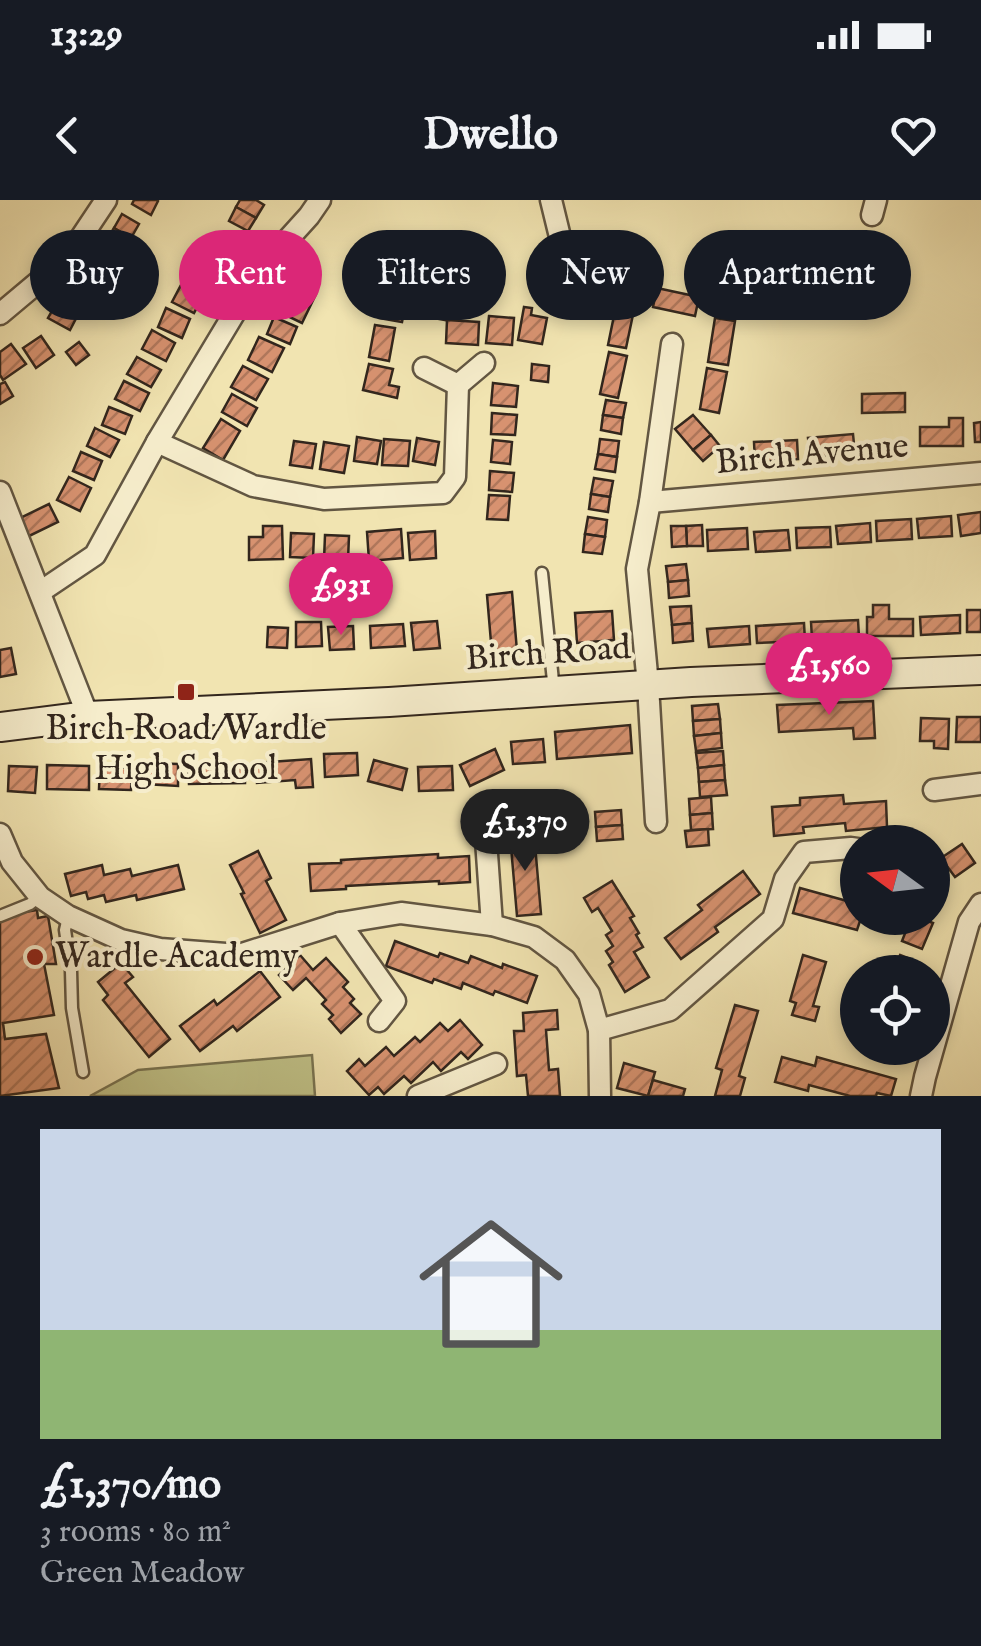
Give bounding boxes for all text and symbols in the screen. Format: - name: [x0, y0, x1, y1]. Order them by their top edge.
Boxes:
- text: 13:29: [50, 11, 123, 59]
- text: Dwello: [423, 107, 558, 164]
- icon: back: [40, 108, 95, 163]
- icon: heart: [886, 108, 941, 163]
- chip: Buy: [30, 230, 159, 320]
- chip: Rent: [179, 230, 322, 320]
- chip: Filters: [342, 230, 506, 320]
- chip: New: [526, 230, 664, 320]
- chip: Apartment: [684, 230, 911, 320]
- street label: Birch Avenue: [714, 424, 910, 486]
- pin: £931: [282, 553, 400, 638]
- text: £931: [311, 565, 371, 606]
- street label: Birch Road: [464, 626, 633, 682]
- pin: £1,560: [748, 633, 910, 718]
- text: £1,560: [787, 645, 871, 686]
- marker: Birch Road/Wardle High School: [175, 681, 197, 703]
- place label: Birch Road/Wardle High School: [45, 707, 327, 792]
- pin: £1,370: [444, 789, 606, 874]
- text: £1,370: [482, 801, 568, 842]
- north arrow: [840, 825, 950, 935]
- map controls: [840, 825, 950, 1065]
- place label: Wardle Academy: [55, 935, 299, 980]
- marker: Wardle Academy: [24, 946, 46, 968]
- button: locate: [840, 955, 950, 1065]
- icon: home: [401, 1194, 581, 1374]
- text: £1,370/mo: [40, 1459, 221, 1512]
- text: 3 rooms · 80 m²: [40, 1512, 231, 1553]
- text: Green Meadow: [40, 1553, 244, 1594]

